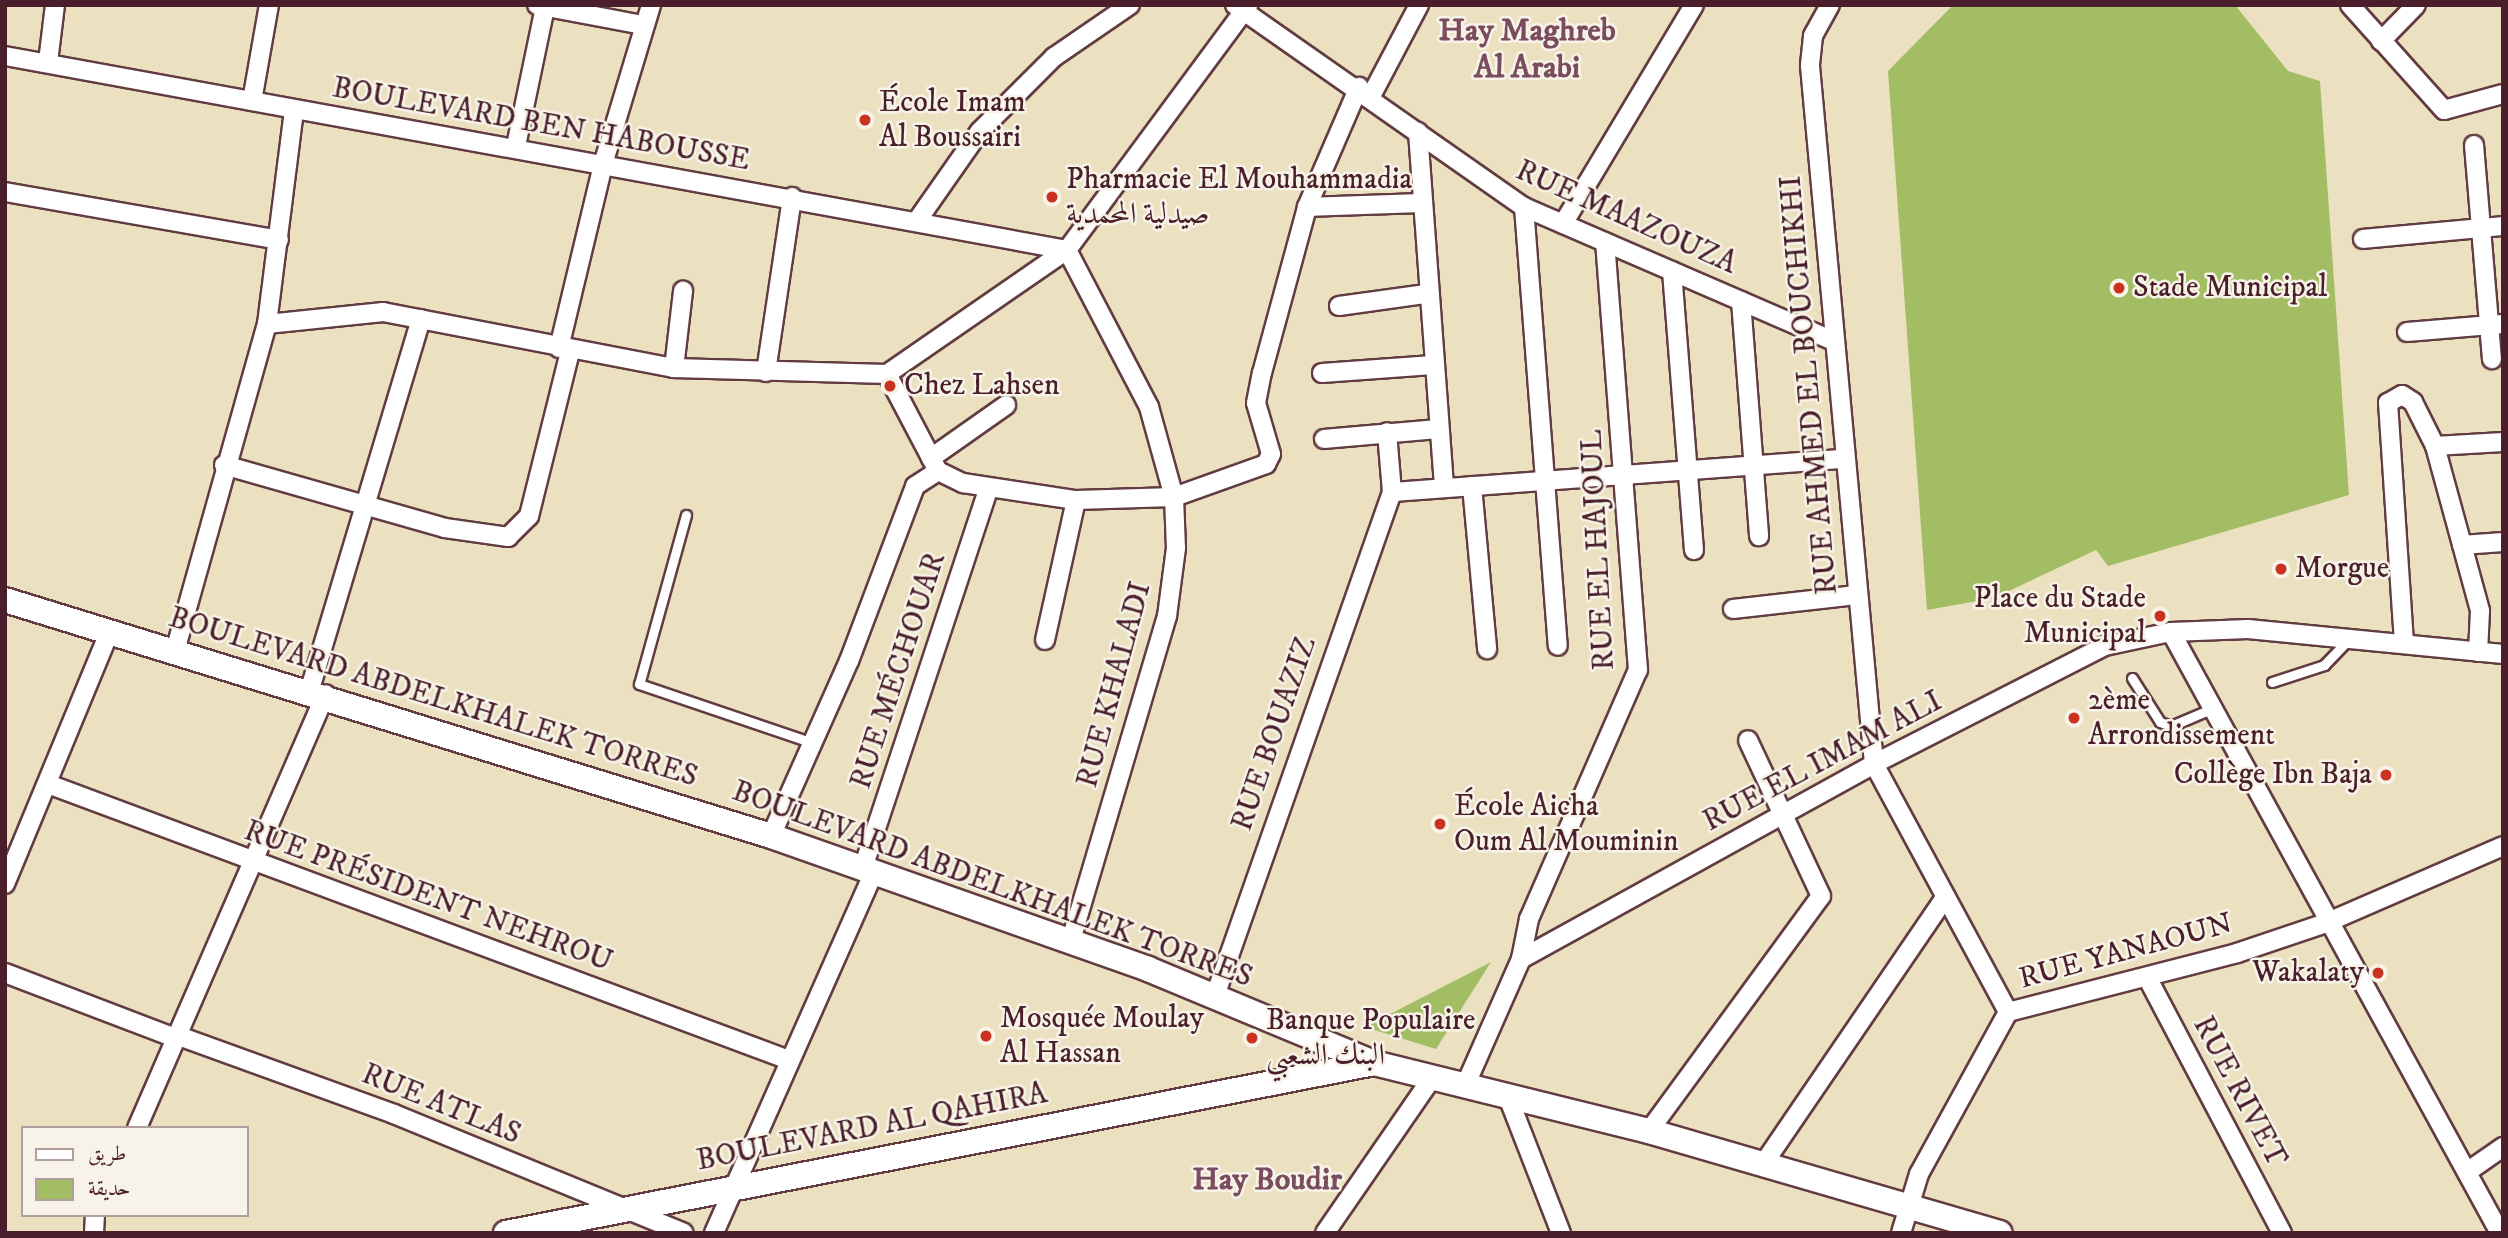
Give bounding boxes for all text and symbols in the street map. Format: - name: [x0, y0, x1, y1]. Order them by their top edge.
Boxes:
- district label: Hay Maghreb Al Arabi: [1438, 13, 1616, 88]
- street label: BOULEVARD BEN HABOUSSE: [329, 71, 753, 179]
- place label: École Imam Al Boussairi: [879, 85, 1026, 155]
- marker: École Imam Al Boussairi: [857, 112, 873, 128]
- street label: RUE MAAZOUZA: [1510, 153, 1742, 283]
- place label: Pharmacie El Mouhammadia صيدلية المحمدية: [1066, 162, 1412, 232]
- street label: RUE AHMED EL BOUCHIKHI: [1774, 174, 1846, 596]
- marker: Pharmacie El Mouhammadia صيدلية المحمدية: [1044, 189, 1060, 205]
- place label: Stade Municipal: [2133, 270, 2327, 306]
- marker: Stade Municipal: [2111, 280, 2127, 296]
- place label: Chez Lahsen: [904, 368, 1060, 404]
- marker: Chez Lahsen: [882, 378, 898, 394]
- street label: RUE EL HAJOUL: [1575, 429, 1623, 671]
- street label: RUE MÉCHOUAR: [844, 548, 954, 794]
- place label: Morgue: [2295, 551, 2389, 587]
- marker: Morgue: [2273, 561, 2289, 577]
- street label: RUE KHALADI: [1070, 578, 1160, 792]
- place label: Place du Stade Municipal: [1974, 581, 2146, 652]
- street label: BOULEVARD ABDELKHALEK TORRES: [164, 600, 702, 796]
- marker: Place du Stade Municipal: [2152, 608, 2168, 624]
- street label: RUE BOUAZIZ: [1225, 632, 1325, 836]
- place label: 2ème Arrondissement: [2088, 683, 2275, 754]
- street label: RUE EL IMAM ALI: [1697, 684, 1949, 840]
- marker: 2ème Arrondissement: [2066, 710, 2082, 726]
- place label: Collège Ibn Baja: [2174, 757, 2372, 793]
- marker: Collège Ibn Baja: [2378, 767, 2394, 783]
- street label: BOULEVARD ABDELKHALEK TORRES: [727, 774, 1257, 996]
- place label: École Aicha Oum Al Mouminin: [1454, 789, 1679, 860]
- street label: RUE PRÉSIDENT NEHROU: [239, 814, 617, 980]
- marker: École Aicha Oum Al Mouminin: [1432, 816, 1448, 832]
- street label: RUE YANAOUN: [2015, 906, 2237, 998]
- place label: Wakalaty: [2252, 955, 2364, 991]
- marker: Wakalaty: [2370, 965, 2386, 981]
- place label: Mosquée Moulay Al Hassan: [1000, 1001, 1204, 1072]
- place label: Banque Populaire البنك الشعبي: [1266, 1003, 1476, 1074]
- street label: RUE RIVET: [2184, 1010, 2294, 1174]
- marker: Mosquée Moulay Al Hassan: [978, 1028, 994, 1044]
- marker: Banque Populaire البنك الشعبي: [1244, 1030, 1260, 1046]
- street label: RUE ATLAS: [356, 1057, 526, 1153]
- street label: BOULEVARD AL QAHIRA: [694, 1076, 1050, 1180]
- legend: [21, 1126, 248, 1217]
- text: طريق: [88, 1141, 126, 1167]
- district label: Hay Boudir: [1192, 1161, 1342, 1199]
- text: حديقة: [88, 1176, 131, 1202]

